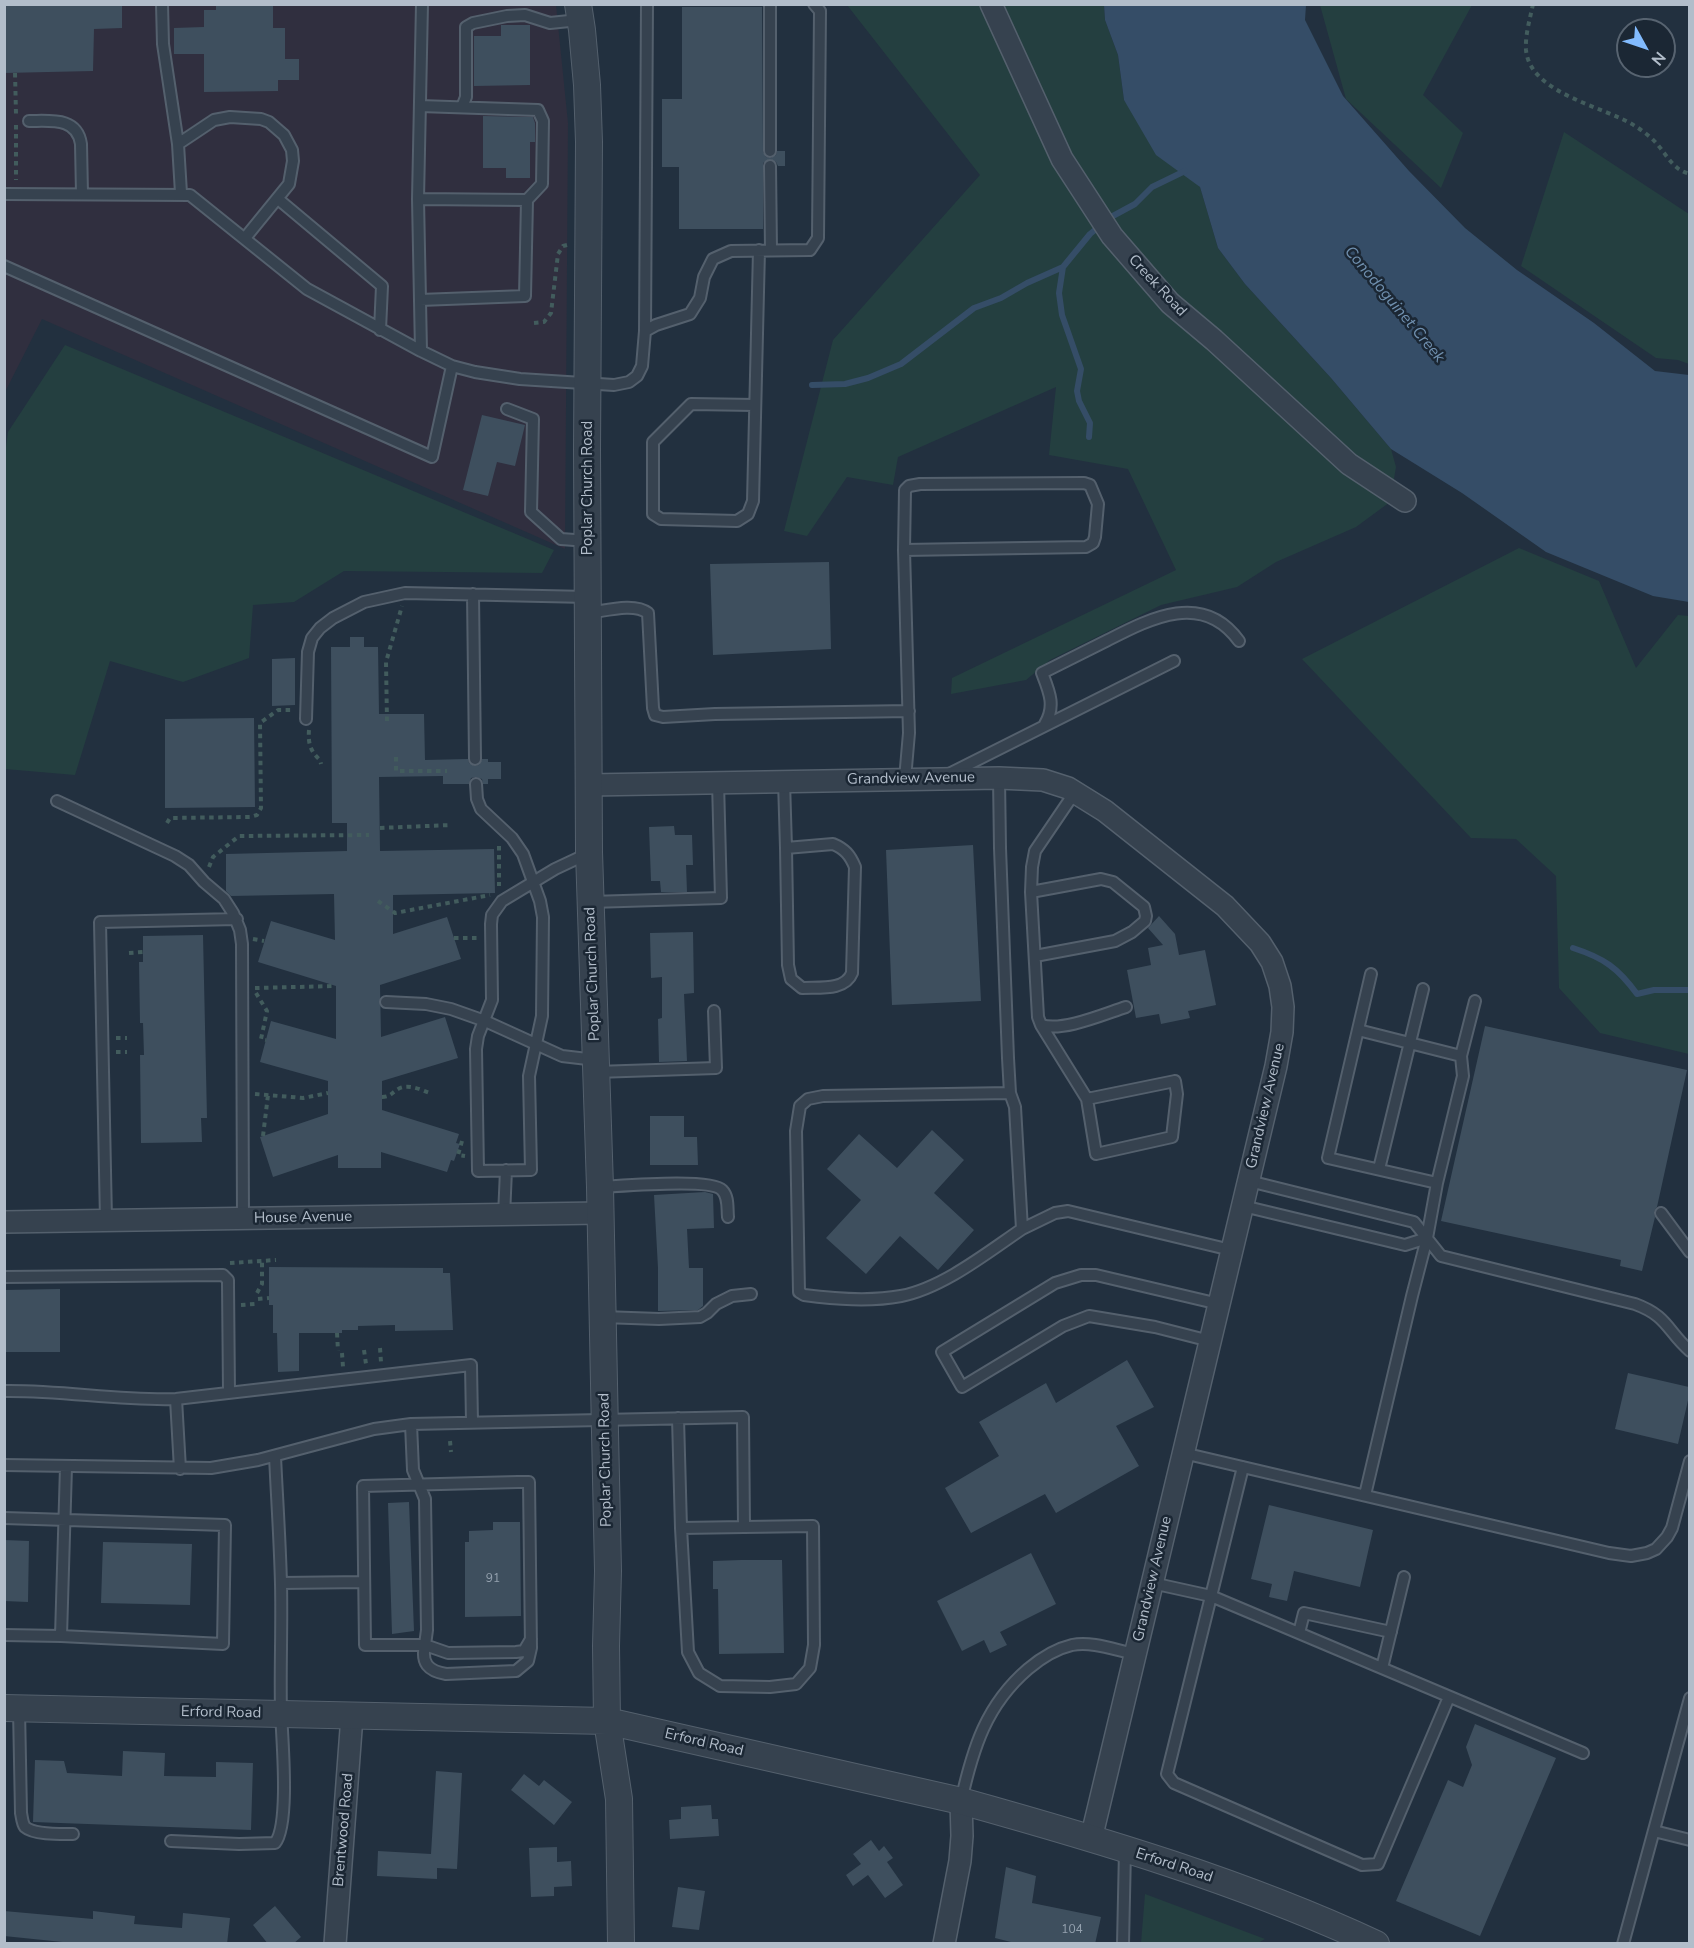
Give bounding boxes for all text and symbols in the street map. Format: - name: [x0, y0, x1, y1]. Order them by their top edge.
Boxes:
- north arrow: [1616, 18, 1676, 78]
- text: N: [1646, 47, 1671, 70]
- water label: Conodoguinet Creek: [1340, 243, 1448, 367]
- street label: Creek Road: [1124, 251, 1190, 321]
- street label: Poplar Church Road: [579, 421, 597, 555]
- street label: Grandview Avenue: [847, 769, 975, 789]
- street label: Poplar Church Road: [582, 907, 604, 1041]
- street label: Grandview Avenue: [1243, 1042, 1289, 1170]
- street label: House Avenue: [254, 1208, 352, 1228]
- street label: Poplar Church Road: [596, 1393, 616, 1527]
- street label: Grandview Avenue: [1130, 1515, 1176, 1643]
- house number: 91: [486, 1572, 500, 1586]
- street label: Erford Road: [181, 1703, 261, 1723]
- street label: Erford Road: [663, 1725, 745, 1761]
- street label: Brentwood Road: [330, 1772, 358, 1888]
- street label: Erford Road: [1133, 1845, 1215, 1887]
- house number: 104: [1061, 1923, 1083, 1937]

